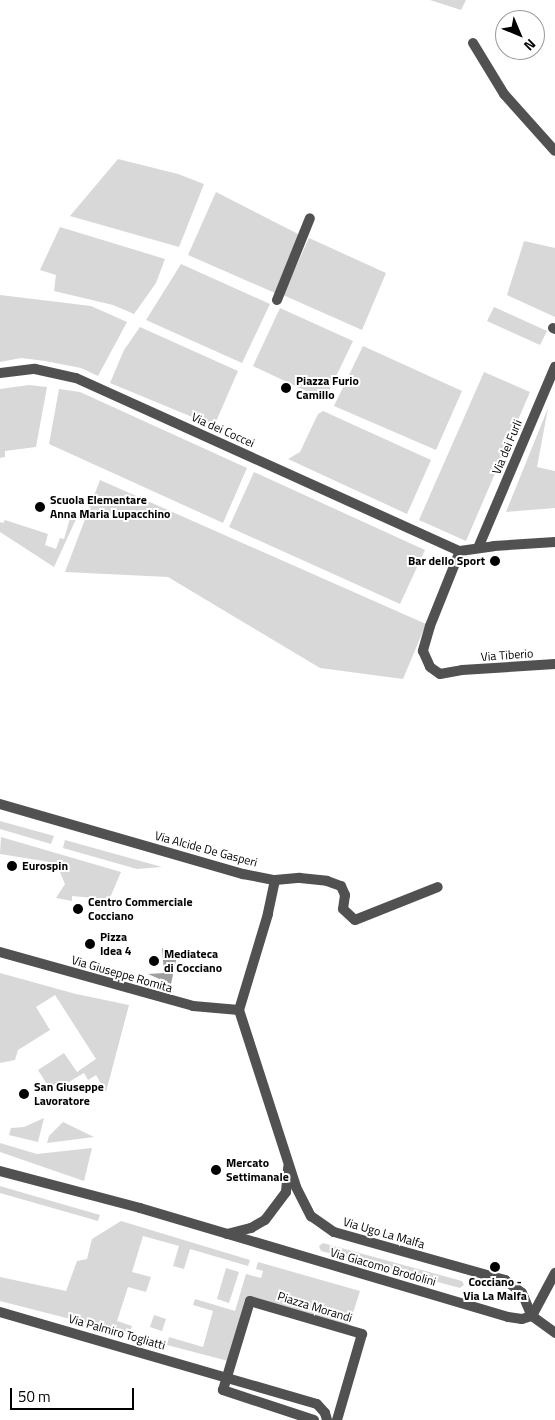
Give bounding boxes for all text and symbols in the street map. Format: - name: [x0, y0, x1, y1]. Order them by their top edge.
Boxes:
- north arrow: [495, 10, 545, 60]
- text: N: [519, 34, 541, 56]
- place label: Piazza Furio Camillo: [296, 374, 359, 402]
- marker: Piazza Furio Camillo: [280, 382, 292, 394]
- street label: Via dei Coccei: [189, 410, 257, 450]
- street label: Via dei Furli: [489, 418, 525, 476]
- place label: Scuola Elementare Anna Maria Lupacchino: [50, 493, 170, 521]
- marker: Scuola Elementare Anna Maria Lupacchino: [34, 501, 46, 513]
- place label: Bar dello Sport: [408, 554, 485, 568]
- marker: Bar dello Sport: [489, 555, 501, 567]
- street label: Via Tiberio: [480, 646, 534, 664]
- street label: Via Alcide De Gasperi: [153, 828, 259, 870]
- place label: Eurospin: [22, 859, 68, 873]
- marker: Eurospin: [6, 860, 18, 872]
- place label: Centro Commerciale Cocciano: [88, 895, 192, 923]
- marker: Centro Commerciale Cocciano: [72, 903, 84, 915]
- place label: Pizza Idea 4: [100, 930, 132, 958]
- marker: Pizza Idea 4: [84, 938, 96, 950]
- place label: Mediateca di Cocciano: [164, 947, 222, 975]
- street label: Via Giuseppe Romita: [70, 953, 174, 995]
- marker: Mediateca di Cocciano: [148, 955, 160, 967]
- place label: San Giuseppe Lavoratore: [34, 1080, 104, 1108]
- marker: San Giuseppe Lavoratore: [18, 1088, 30, 1100]
- place label: Mercato Settimanale: [226, 1156, 289, 1184]
- marker: Mercato Settimanale: [210, 1164, 222, 1176]
- street label: Via Ugo La Malfa: [342, 1214, 426, 1252]
- street label: Via Giacomo Brodolini: [328, 1245, 438, 1289]
- marker: Cocciano - Via La Malfa: [489, 1261, 501, 1273]
- place label: Cocciano - Via La Malfa: [463, 1275, 527, 1303]
- street label: Piazza Morandi: [276, 1289, 354, 1325]
- street label: Via Palmiro Togliatti: [67, 1311, 167, 1353]
- scale bar: [12, 1378, 136, 1410]
- text: 50 m: [18, 1385, 51, 1408]

